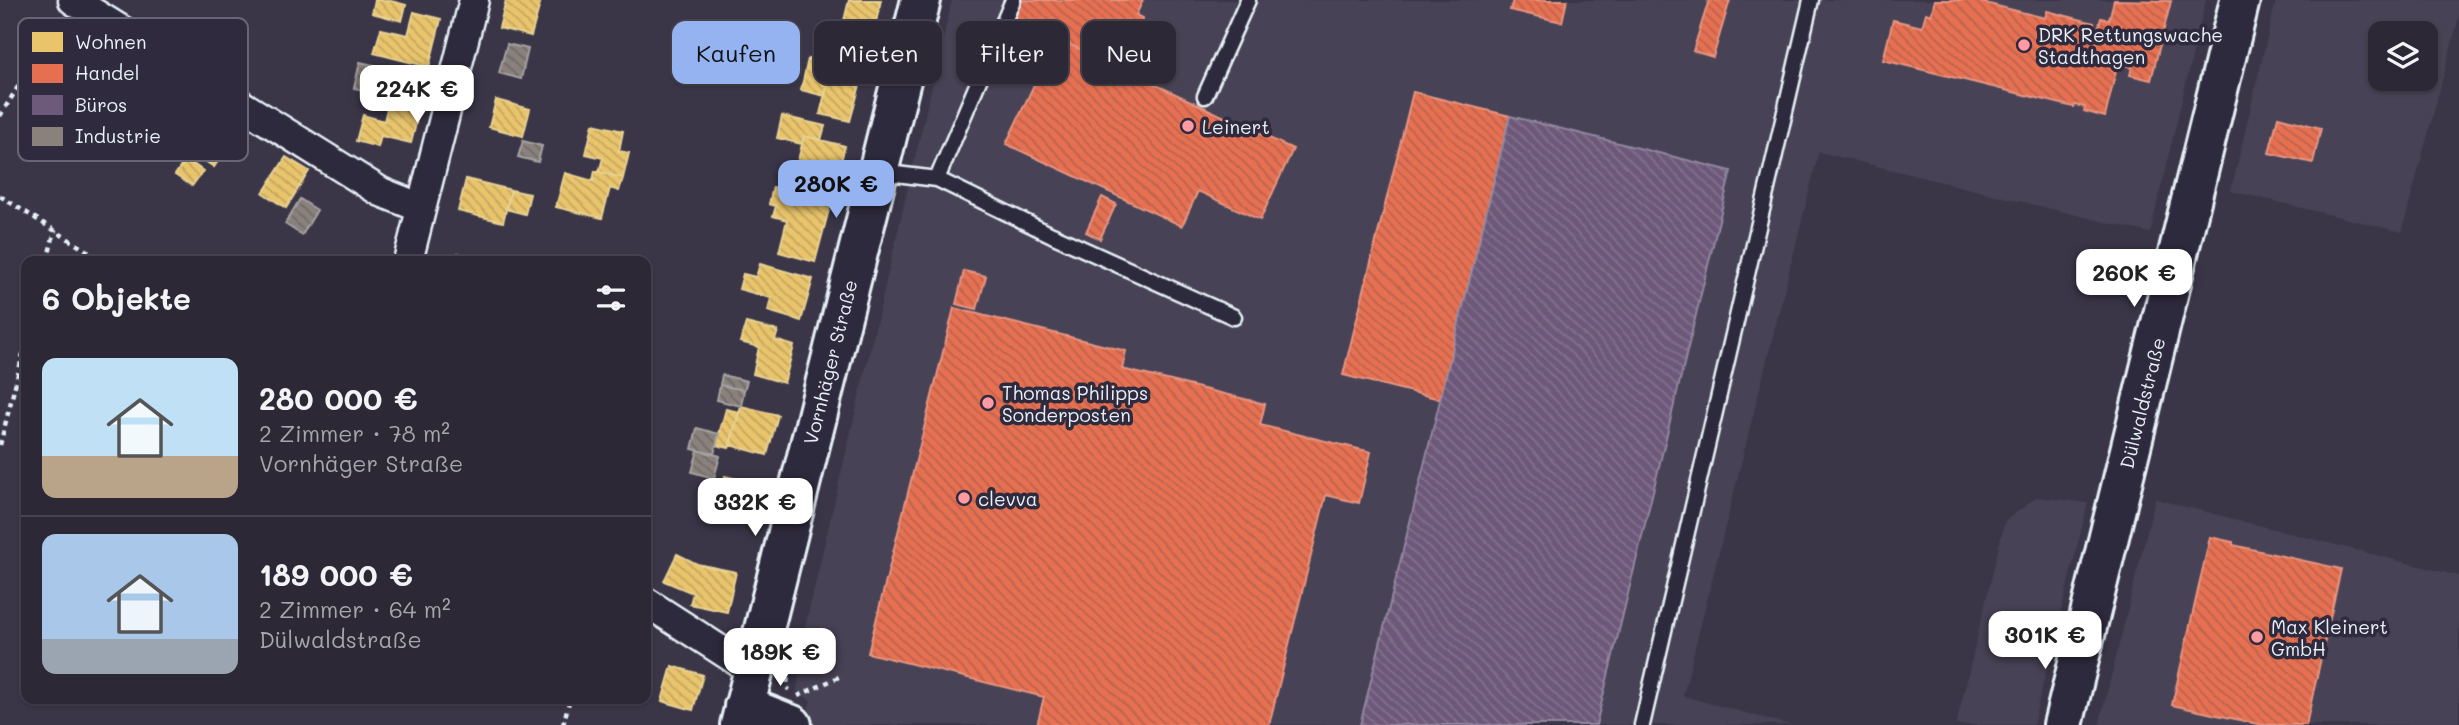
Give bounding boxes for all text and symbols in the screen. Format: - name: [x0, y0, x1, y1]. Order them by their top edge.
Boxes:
- legend: [18, 18, 248, 161]
- chip: Kaufen: [672, 21, 800, 84]
- chip: Mieten: [814, 21, 942, 84]
- chip: Filter: [956, 21, 1068, 84]
- chip: Neu: [1082, 21, 1176, 84]
- map controls: [2368, 21, 2438, 91]
- button: layers: [2368, 21, 2438, 91]
- place label: DRK Rettungswache Stadthagen: [2038, 22, 2223, 69]
- text: Wohnen: [75, 29, 146, 54]
- marker: DRK Rettungswache Stadthagen: [2016, 37, 2032, 53]
- text: Handel: [75, 60, 140, 85]
- pin: 224K €: [360, 66, 474, 125]
- text: 224K €: [376, 73, 458, 103]
- text: Büros: [75, 92, 127, 117]
- place label: Leinert: [1202, 114, 1270, 139]
- marker: Leinert: [1180, 118, 1196, 134]
- text: Industrie: [75, 123, 161, 148]
- pin: 280K €: [779, 160, 893, 220]
- text: 280K €: [794, 168, 878, 198]
- pin: 260K €: [2077, 250, 2191, 309]
- text: 260K €: [2092, 257, 2176, 287]
- street label: Vornhäger Straße: [797, 277, 863, 447]
- text: 6 Objekte: [42, 278, 191, 318]
- icon: filters: [592, 279, 630, 317]
- street label: Dülwaldstraße: [2114, 335, 2170, 471]
- text: 280 000 €: [259, 378, 417, 418]
- place label: Thomas Philipps Sonderposten: [1002, 380, 1148, 427]
- icon: home: [98, 386, 182, 470]
- marker: Thomas Philipps Sonderposten: [980, 395, 996, 411]
- text: 2 Zimmer · 78 m²: [259, 418, 450, 448]
- text: Vornhäger Straße: [259, 448, 463, 478]
- pin: 332K €: [698, 478, 812, 538]
- text: 332K €: [714, 486, 796, 516]
- place label: clevva: [978, 486, 1038, 511]
- marker: clevva: [956, 490, 972, 506]
- text: 189 000 €: [259, 554, 413, 594]
- icon: home: [98, 562, 182, 646]
- text: 2 Zimmer · 64 m²: [259, 594, 451, 624]
- pin: 301K €: [1988, 612, 2102, 671]
- place label: Max Kleinert GmbH: [2271, 614, 2388, 661]
- text: 301K €: [2005, 619, 2085, 649]
- text: Dülwaldstraße: [259, 624, 422, 654]
- pin: 189K €: [723, 628, 837, 688]
- marker: Max Kleinert GmbH: [2249, 629, 2265, 645]
- text: 189K €: [740, 636, 820, 666]

